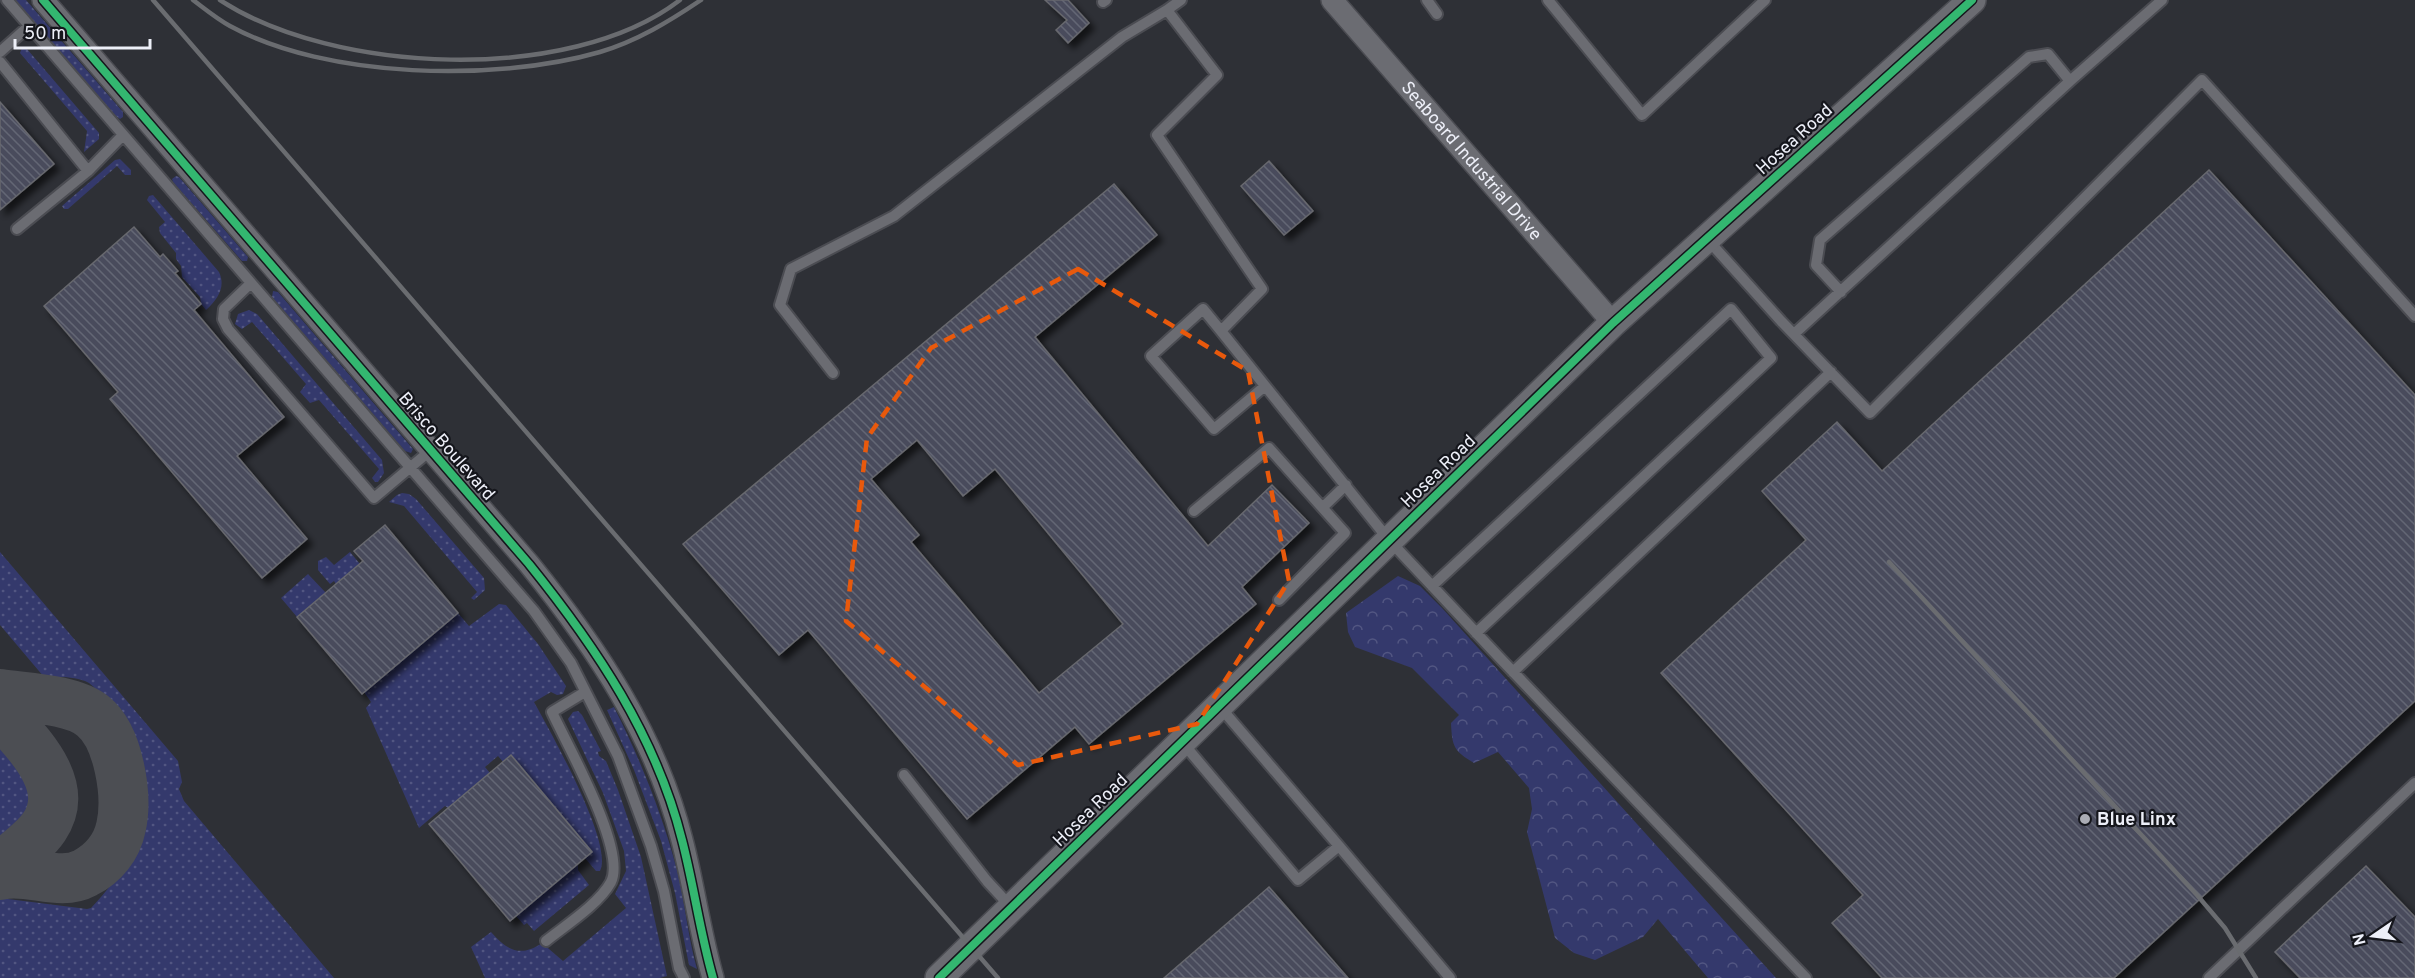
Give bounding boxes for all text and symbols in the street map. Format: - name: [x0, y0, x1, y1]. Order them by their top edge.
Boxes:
- scale bar: [15, 12, 150, 50]
- text: 50 m: [24, 23, 66, 46]
- street label: Seaboard Industrial Drive: [1395, 77, 1546, 246]
- street label: Hosea Road: [1752, 100, 1838, 181]
- street label: Brisco Boulevard: [392, 388, 499, 506]
- street label: Hosea Road: [1397, 431, 1481, 514]
- street label: Hosea Road: [1049, 770, 1133, 853]
- place label: Blue Linx: [2097, 809, 2176, 832]
- marker: Blue Linx: [2078, 812, 2092, 826]
- north arrow: [2343, 906, 2403, 966]
- text: N: [2349, 931, 2371, 947]

